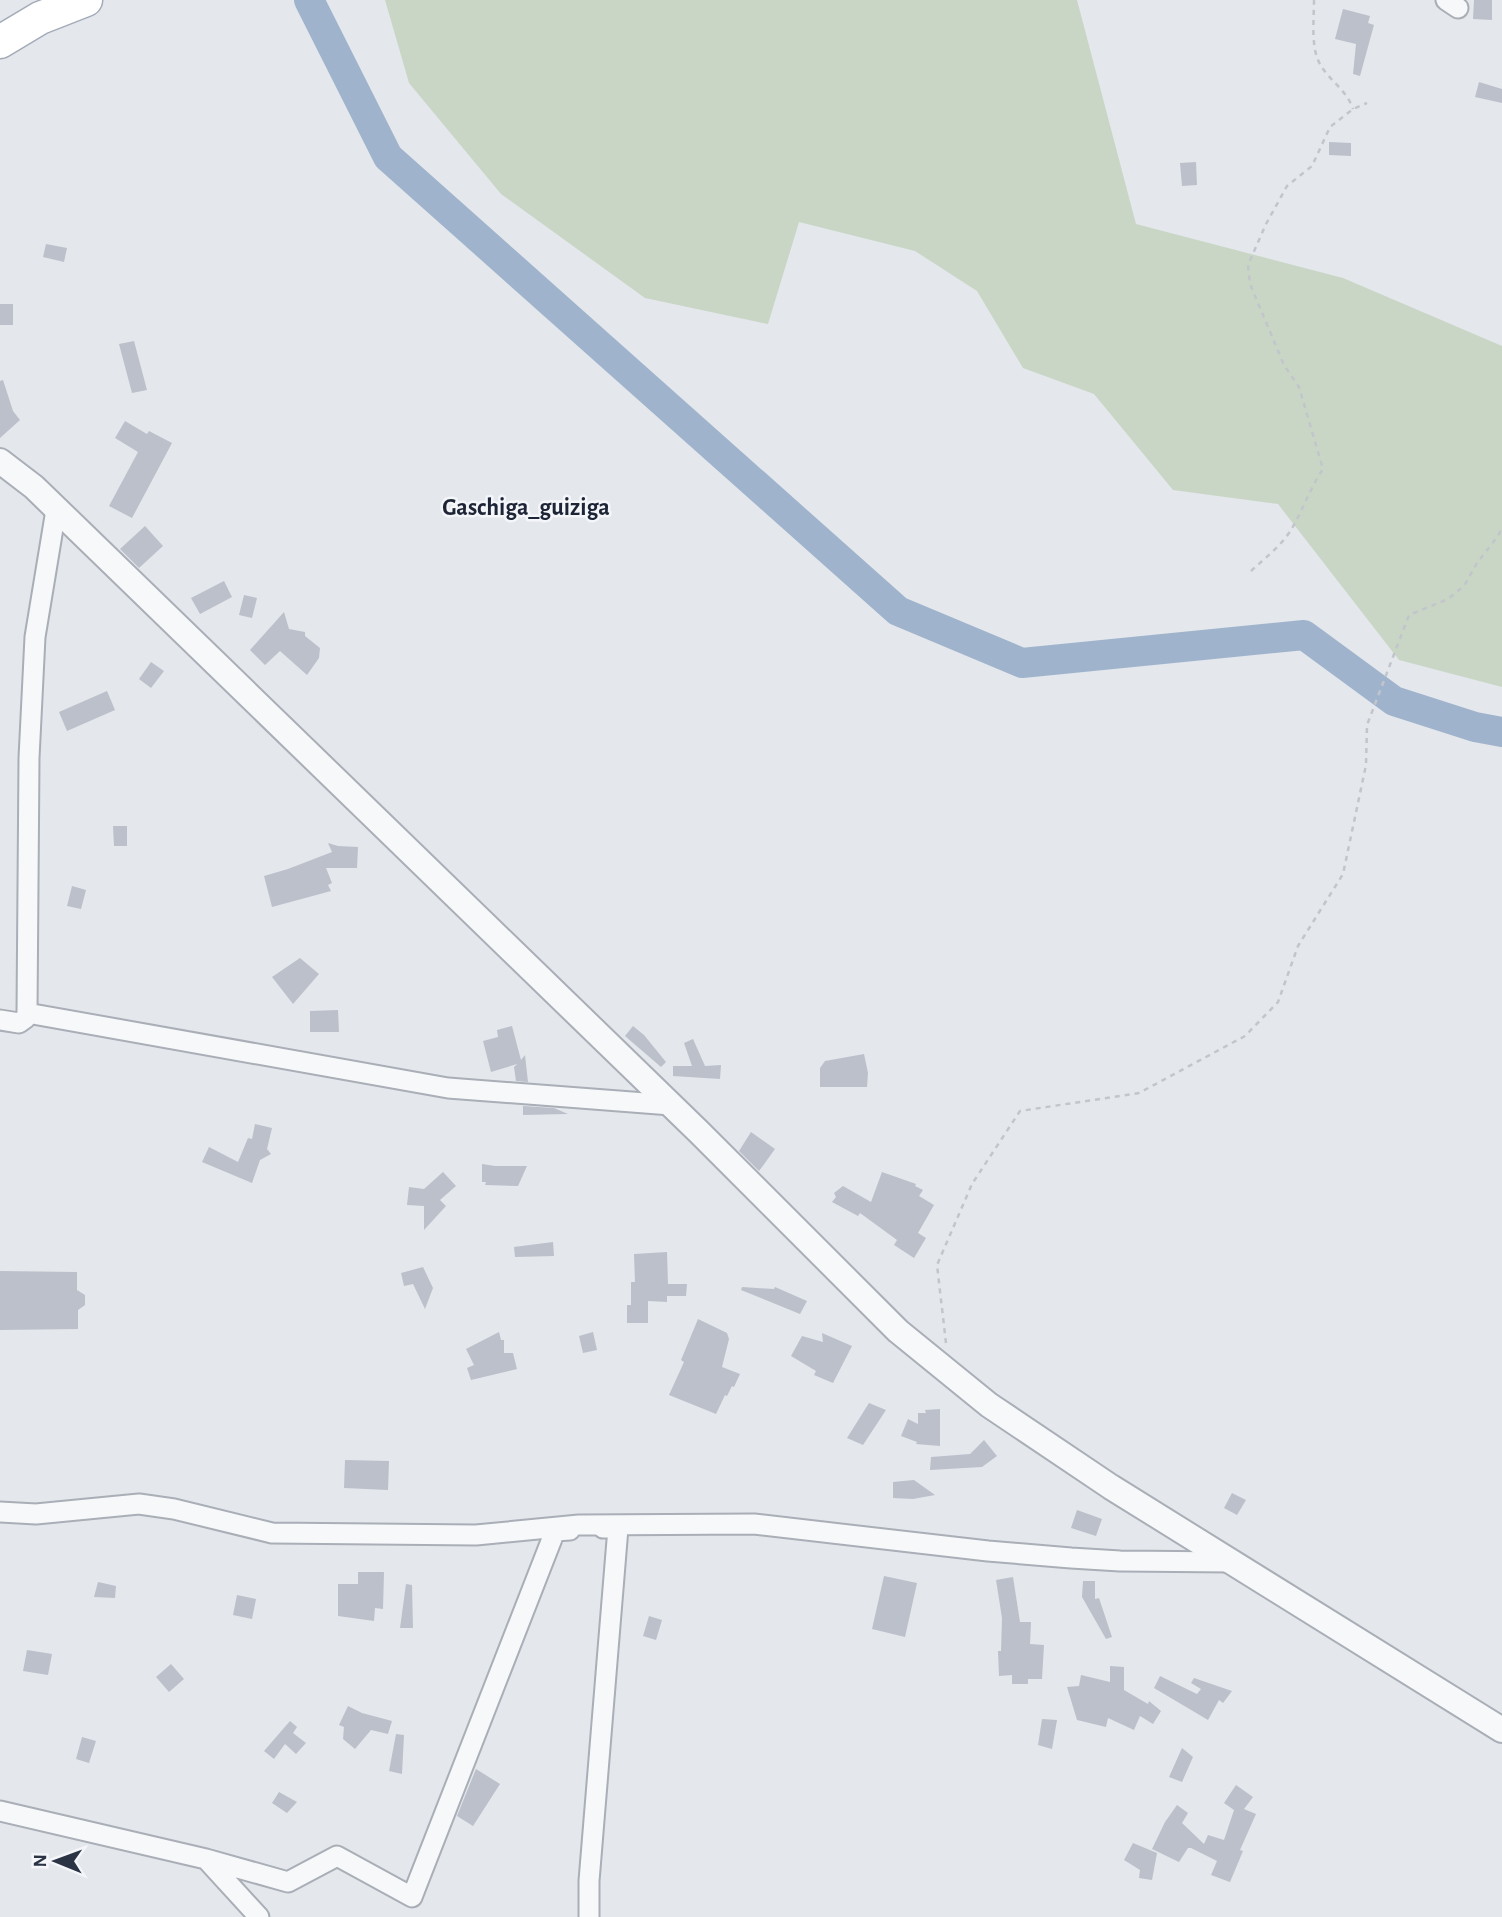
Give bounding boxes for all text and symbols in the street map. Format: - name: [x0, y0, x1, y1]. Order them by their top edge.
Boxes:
- district label: Gaschiga_guiziga: [442, 496, 610, 520]
- north arrow: [21, 1826, 91, 1896]
- text: N: [31, 1854, 50, 1868]

